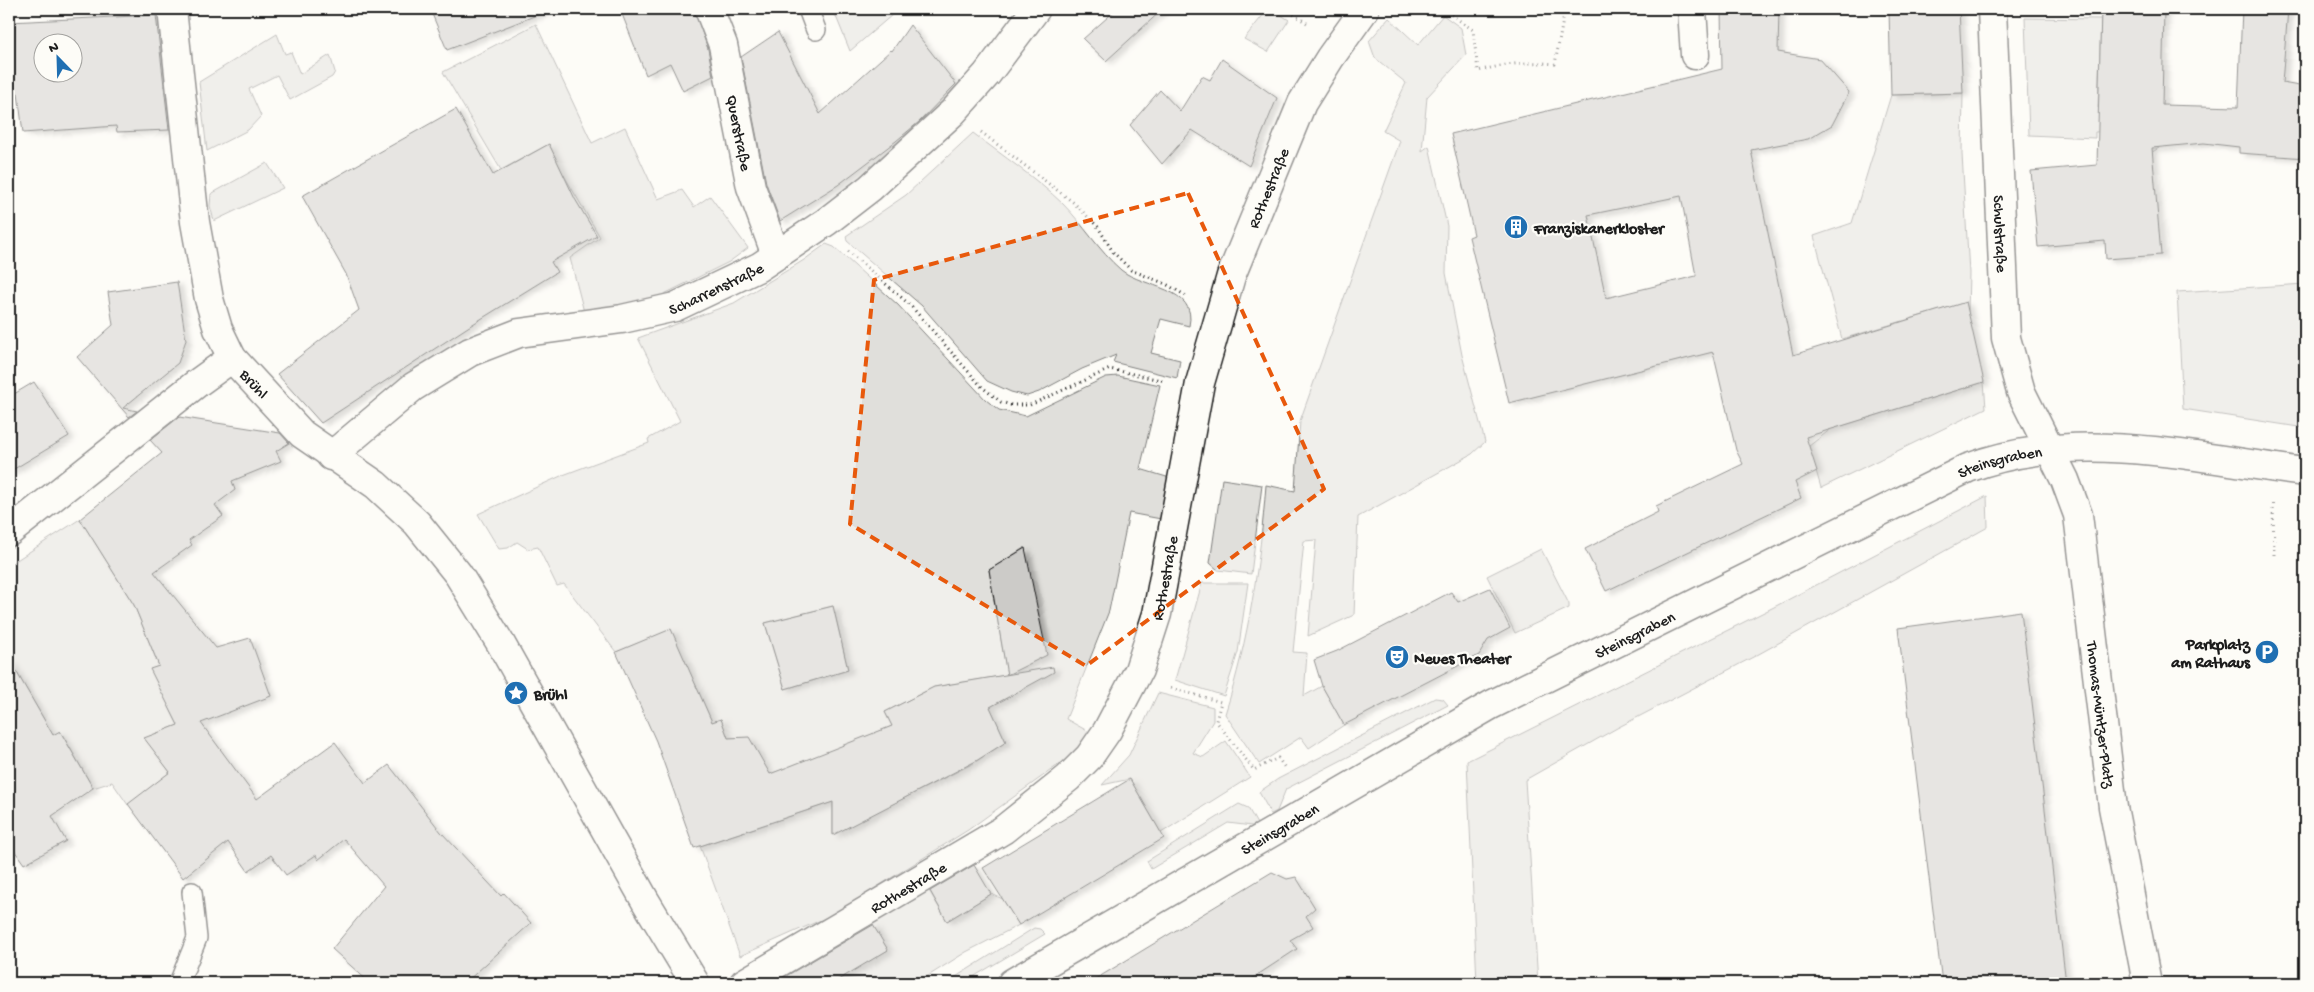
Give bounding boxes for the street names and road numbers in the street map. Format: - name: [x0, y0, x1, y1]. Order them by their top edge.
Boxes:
- street label: Querstraße: [720, 94, 754, 174]
- street label: Rothestraße: [1246, 145, 1296, 232]
- street label: Schulstraße: [1987, 195, 2009, 274]
- street label: Scharrenstraße: [668, 260, 768, 321]
- street label: Brühl: [233, 366, 271, 404]
- street label: Steinsgraben: [1955, 444, 2044, 485]
- street label: Rothestraße: [1150, 534, 1184, 623]
- street label: Steinsgraben: [1593, 609, 1680, 665]
- street label: Thomas-Müntzer-Platz: [2080, 639, 2117, 790]
- street label: Steinsgraben: [1239, 801, 1324, 861]
- street label: Rothestraße: [868, 859, 951, 919]

